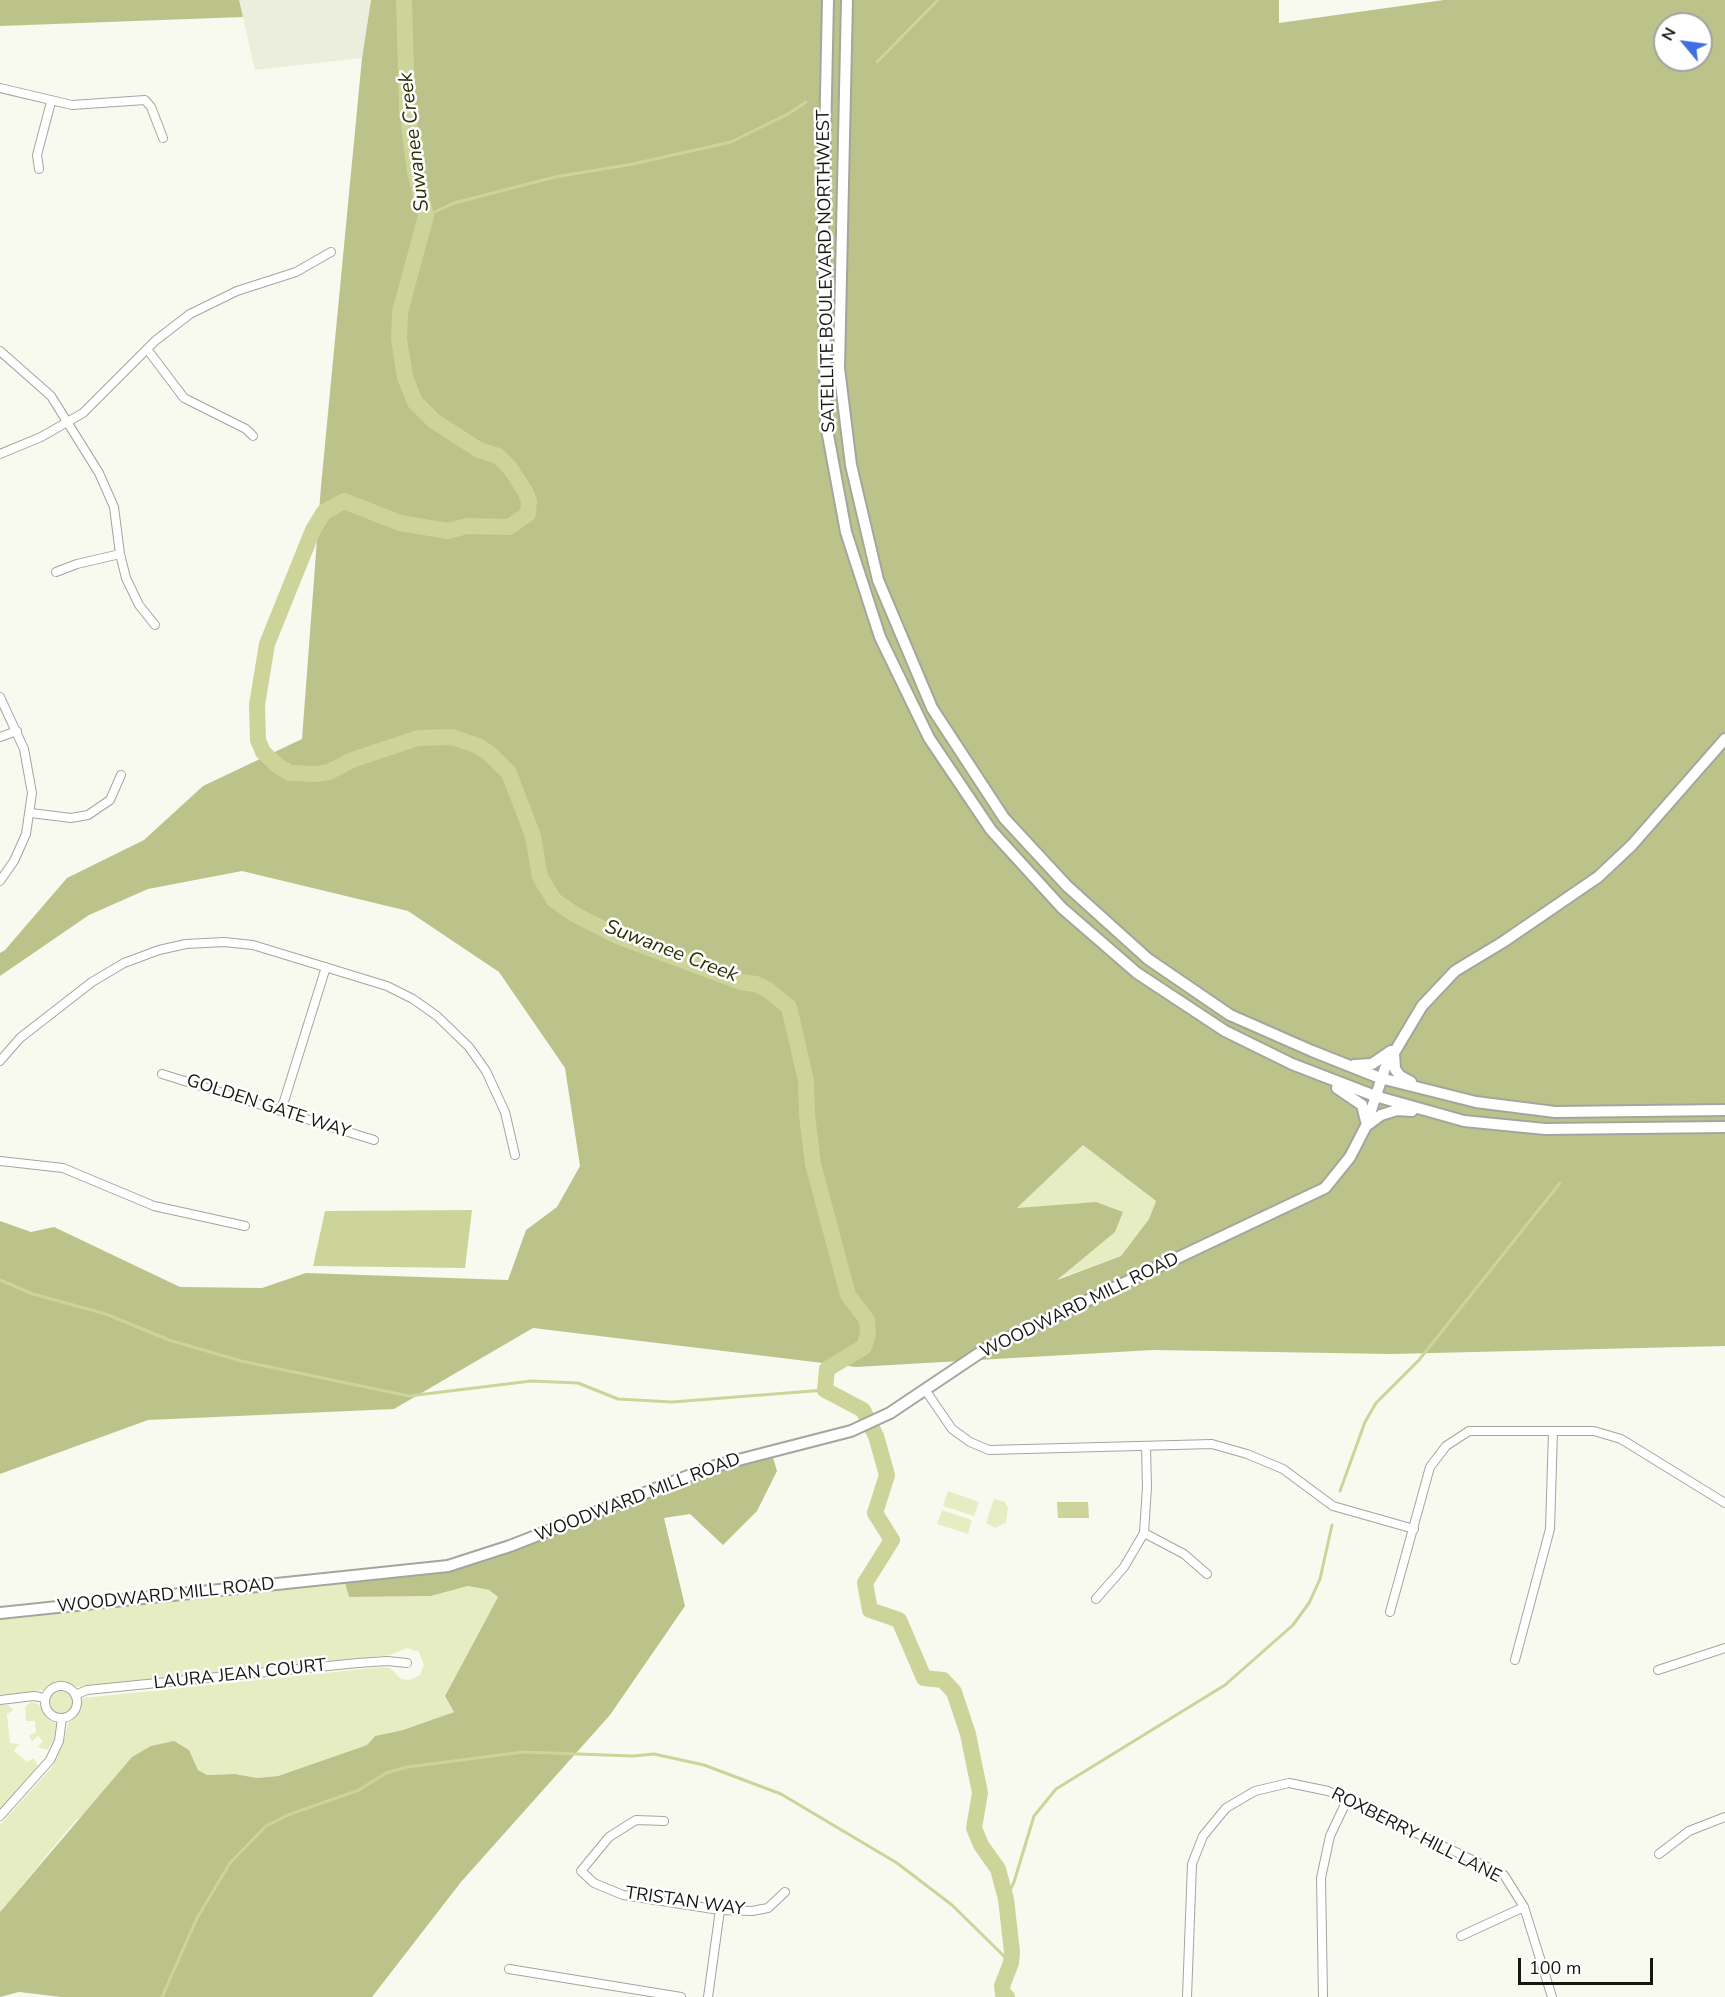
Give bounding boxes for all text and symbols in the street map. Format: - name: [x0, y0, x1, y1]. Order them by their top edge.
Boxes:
- north arrow: [1653, 12, 1713, 72]
- text: N: [1656, 24, 1682, 45]
- water label: Suwanee Creek: [395, 71, 435, 213]
- street label: SATELLITE BOULEVARD NORTHWEST: [813, 109, 841, 433]
- water label: Suwanee Creek: [601, 916, 741, 988]
- street label: GOLDEN GATE WAY: [183, 1070, 353, 1144]
- street label: WOODWARD MILL ROAD: [977, 1248, 1183, 1364]
- street label: WOODWARD MILL ROAD: [532, 1449, 744, 1547]
- street label: WOODWARD MILL ROAD: [56, 1574, 276, 1618]
- street label: LAURA JEAN COURT: [153, 1655, 327, 1695]
- street label: ROXBERRY HILL LANE: [1327, 1784, 1505, 1888]
- street label: TRISTAN WAY: [624, 1883, 746, 1921]
- scale bar: [1521, 1946, 1656, 1984]
- text: 100 m: [1529, 1956, 1581, 1980]

